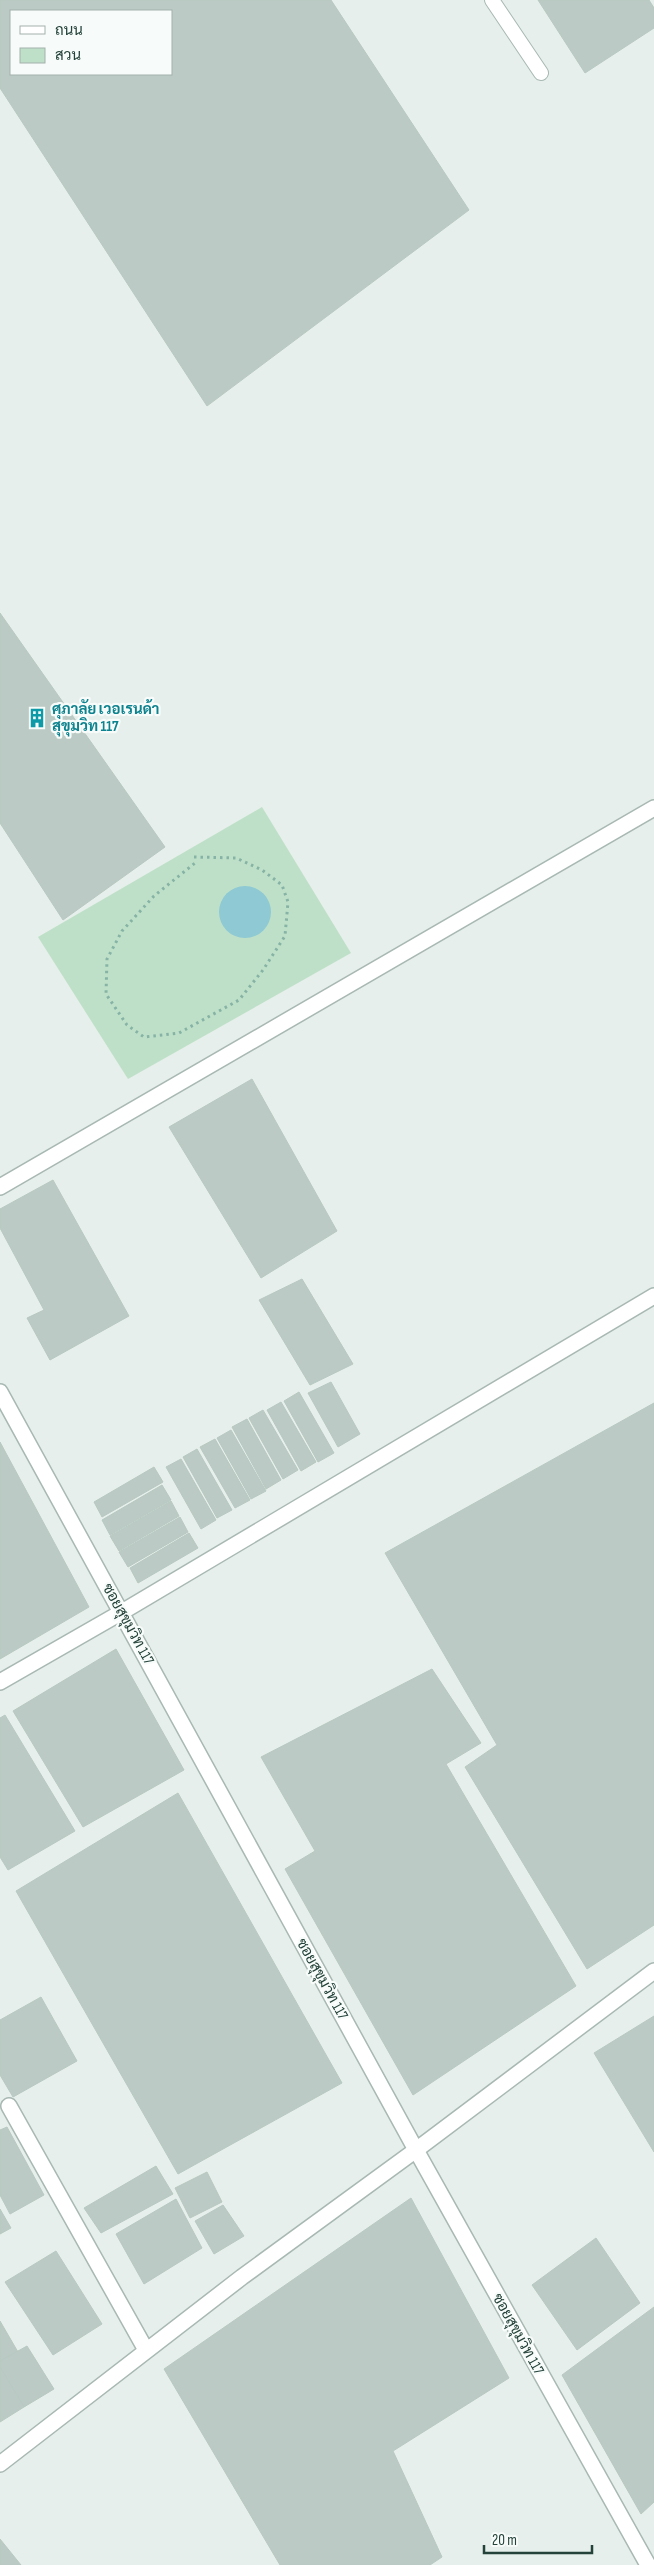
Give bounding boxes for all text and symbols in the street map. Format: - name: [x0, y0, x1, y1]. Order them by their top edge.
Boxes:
- legend: [10, 10, 172, 75]
- text: ถนน: [55, 21, 83, 40]
- text: สวน: [55, 46, 81, 65]
- place label: ศุภาลัย เวอเรนด้า สุขุมวิท 117: [52, 699, 160, 737]
- building icon: ศุภาลัย เวอเรนด้า สุขุมวิท 117: [26, 707, 48, 729]
- street label: ซอยสุขุมวิท 117: [97, 1580, 158, 1668]
- street label: ซอยสุขุมวิท 117: [291, 1935, 352, 2023]
- street label: ซอยสุขุมวิท 117: [487, 2290, 548, 2378]
- scale bar: [484, 2522, 592, 2554]
- text: 20 m: [492, 2531, 517, 2550]

